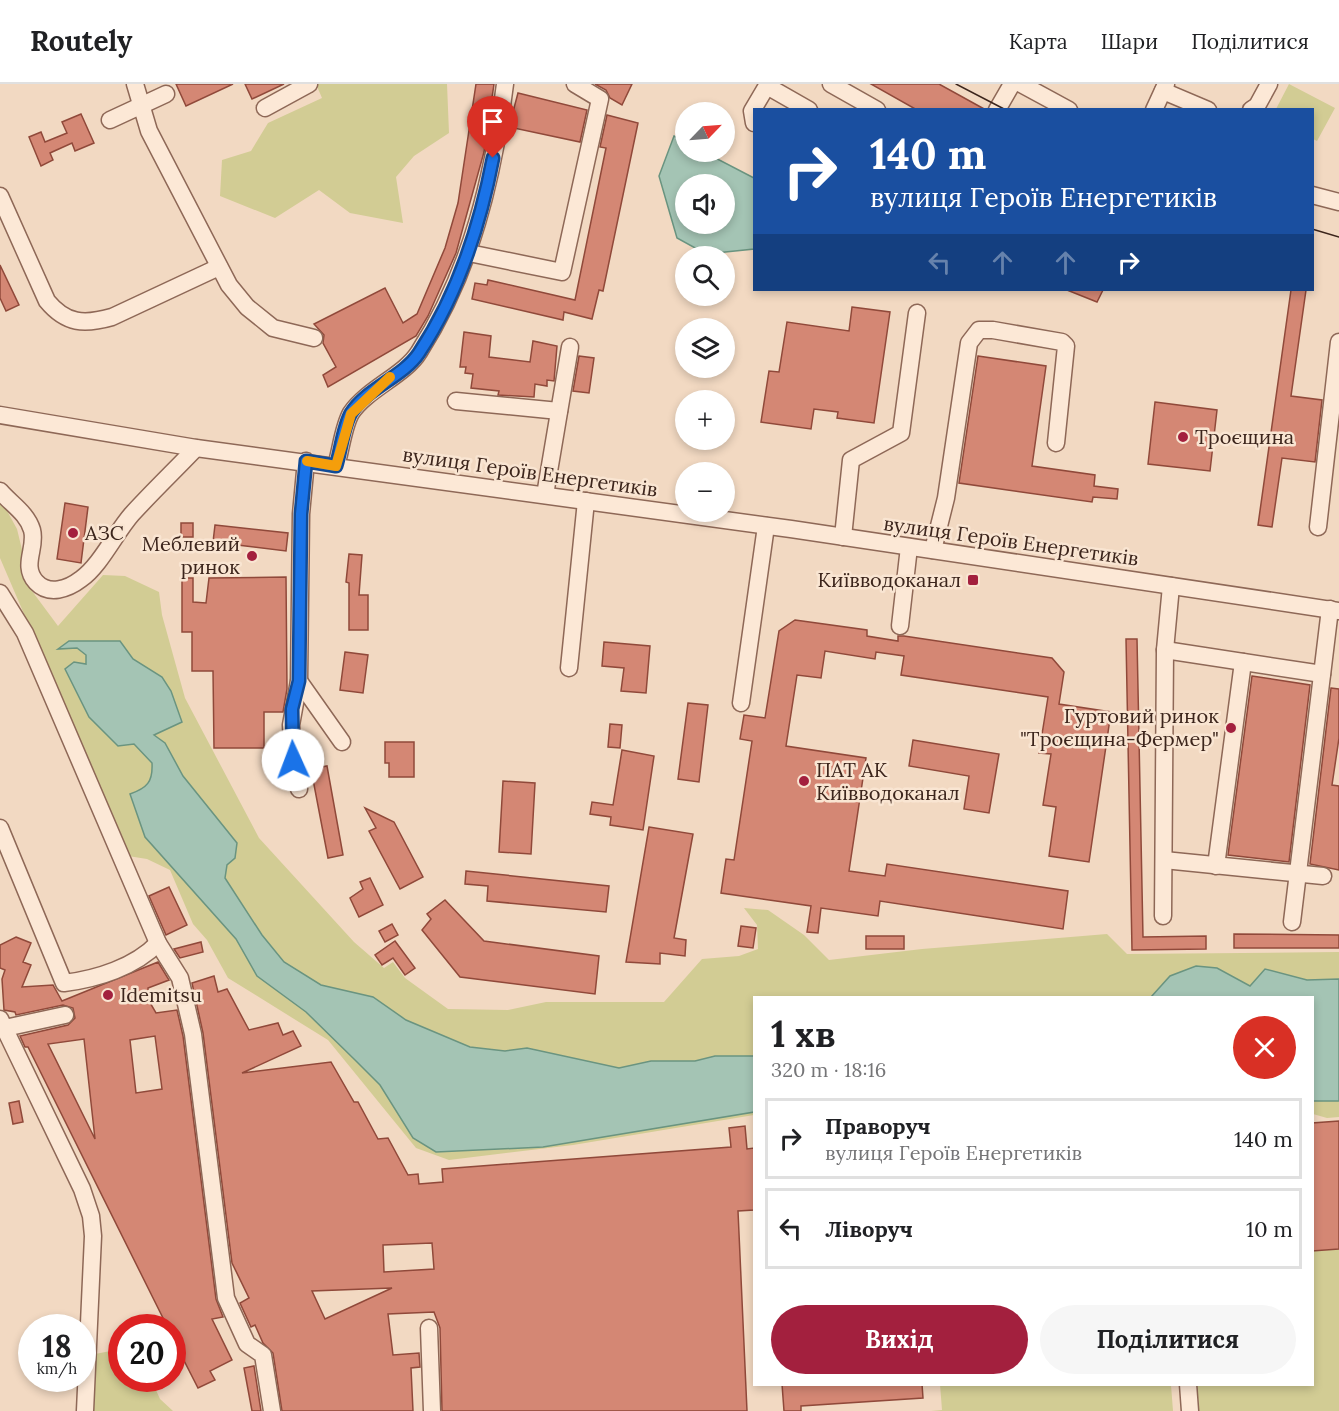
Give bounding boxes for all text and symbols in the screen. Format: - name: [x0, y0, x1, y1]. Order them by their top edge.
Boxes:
- text: Routely: [30, 23, 132, 59]
- text: Карта: [1009, 28, 1068, 55]
- text: Шари: [1101, 28, 1158, 55]
- text: Поділитися: [1191, 28, 1309, 55]
- pin: [467, 96, 518, 158]
- north arrow: [675, 102, 735, 162]
- map controls: [675, 102, 735, 522]
- icon: arrive: [476, 105, 509, 138]
- text: 140 m: [870, 127, 986, 181]
- icon: right: [771, 132, 849, 210]
- button: sound: [675, 174, 735, 234]
- text: вулиця Героїв Енергетиків: [870, 180, 1217, 214]
- button: search: [675, 246, 735, 306]
- icon: left: [923, 246, 956, 279]
- icon: ahead: [986, 246, 1019, 279]
- icon: ahead: [1049, 246, 1082, 279]
- icon: right: [1112, 246, 1145, 279]
- button: layers: [675, 318, 735, 378]
- button: +: [675, 390, 735, 450]
- place label: Троєщина: [1195, 424, 1294, 449]
- marker: Троєщина: [1176, 430, 1190, 444]
- street label: вулиця Героїв Енергетиків: [401, 441, 659, 502]
- button: −: [675, 462, 735, 522]
- street label: вулиця Героїв Енергетиків: [882, 510, 1140, 571]
- place label: АЗС: [84, 520, 124, 545]
- marker: АЗС: [66, 526, 80, 540]
- place label: Меблевий ринок: [142, 531, 240, 579]
- marker: Меблевий ринок: [245, 549, 259, 563]
- place label: Київводоканал: [817, 567, 961, 592]
- marker: Київводоканал: [966, 573, 980, 587]
- place label: Гуртовий ринок "Троєщина-Фермер": [1020, 703, 1219, 751]
- marker: Гуртовий ринок "Троєщина-Фермер": [1224, 721, 1238, 735]
- position arrow: [261, 728, 325, 792]
- place label: ПАТ АК Київводоканал: [816, 757, 960, 805]
- marker: ПАТ АК Київводоканал: [797, 774, 811, 788]
- place label: Idemitsu: [120, 982, 202, 1007]
- marker: Idemitsu: [101, 988, 115, 1002]
- text: 1 хв: [771, 1011, 836, 1057]
- button: close: [1233, 1016, 1296, 1079]
- text: 320 m · 18:16: [771, 1057, 886, 1082]
- text: Праворуч: [825, 1112, 931, 1140]
- icon: right: [774, 1122, 807, 1155]
- text: 140 m: [1234, 1125, 1293, 1153]
- text: вулиця Героїв Енергетиків: [825, 1140, 1082, 1165]
- icon: left: [774, 1212, 807, 1245]
- text: Ліворуч: [825, 1215, 913, 1243]
- text: 10 m: [1246, 1215, 1293, 1243]
- button: Вихід: [771, 1305, 1028, 1374]
- button: Поділитися: [1040, 1305, 1296, 1374]
- speed limit sign: 20: [108, 1314, 186, 1392]
- text: 18: [42, 1327, 72, 1365]
- text: km/h: [37, 1359, 77, 1378]

